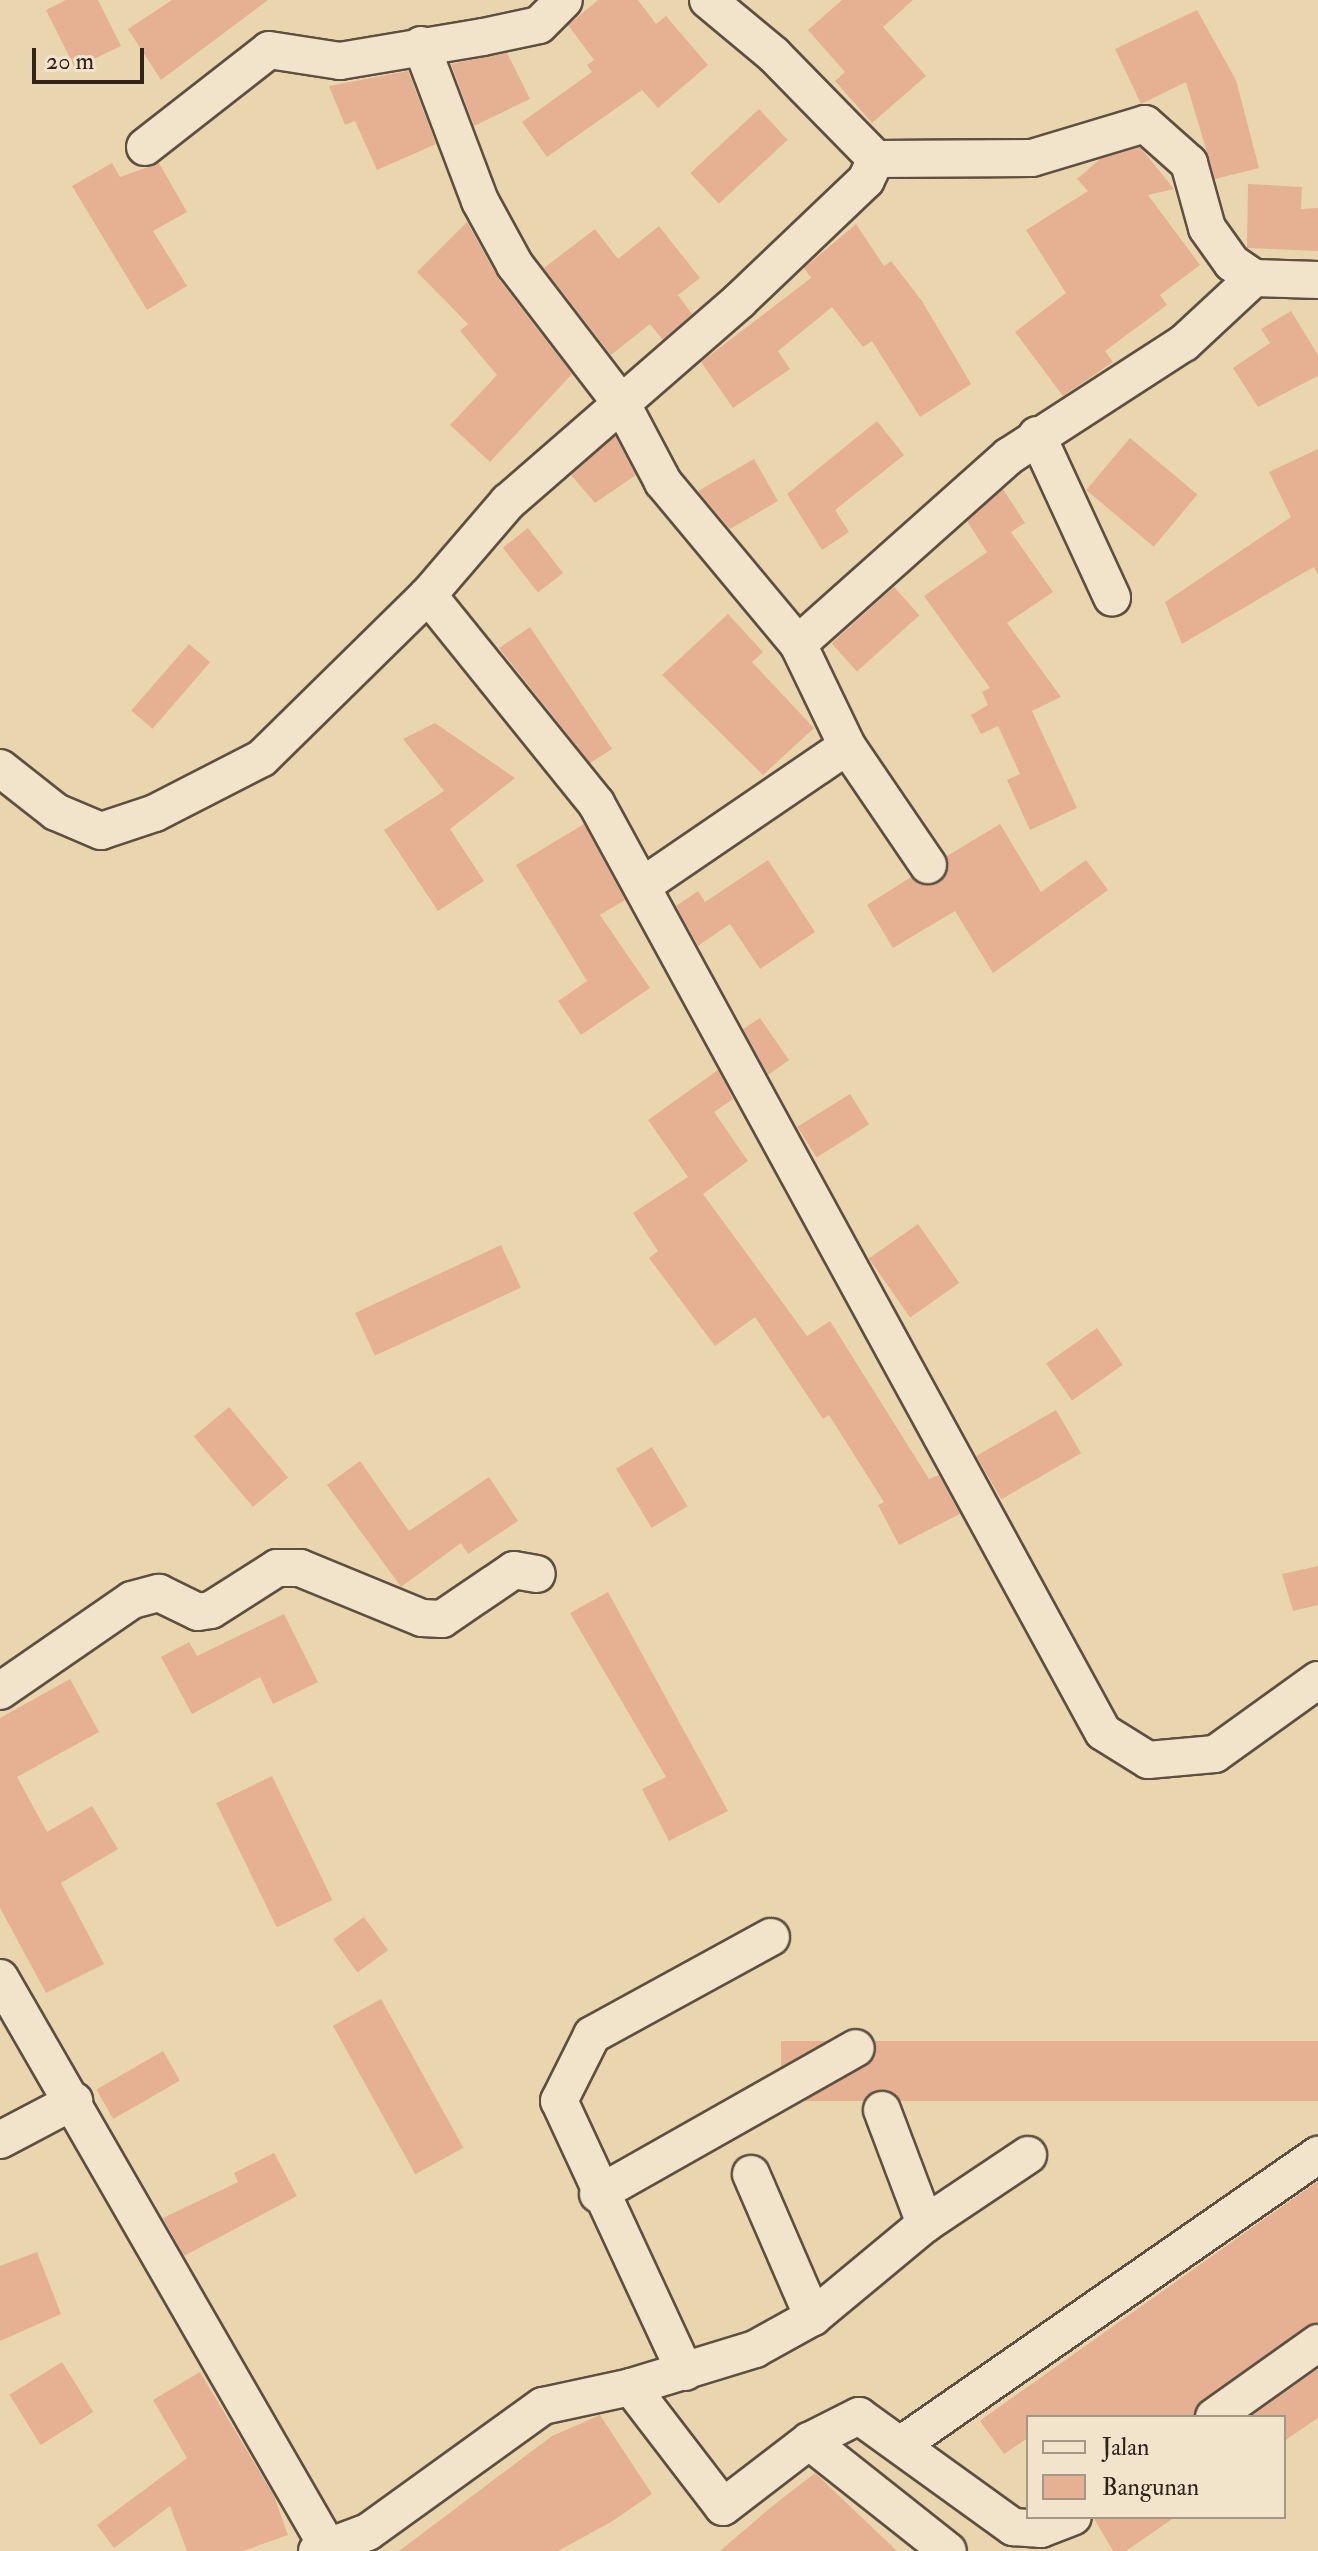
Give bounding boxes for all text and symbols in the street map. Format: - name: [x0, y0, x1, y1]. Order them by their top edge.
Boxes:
- scale bar: [36, 32, 148, 82]
- text: 20 m: [46, 46, 94, 77]
- legend: [1026, 2415, 1286, 2519]
- text: Jalan: [1102, 2432, 1149, 2463]
- text: Bangunan: [1102, 2472, 1199, 2503]

